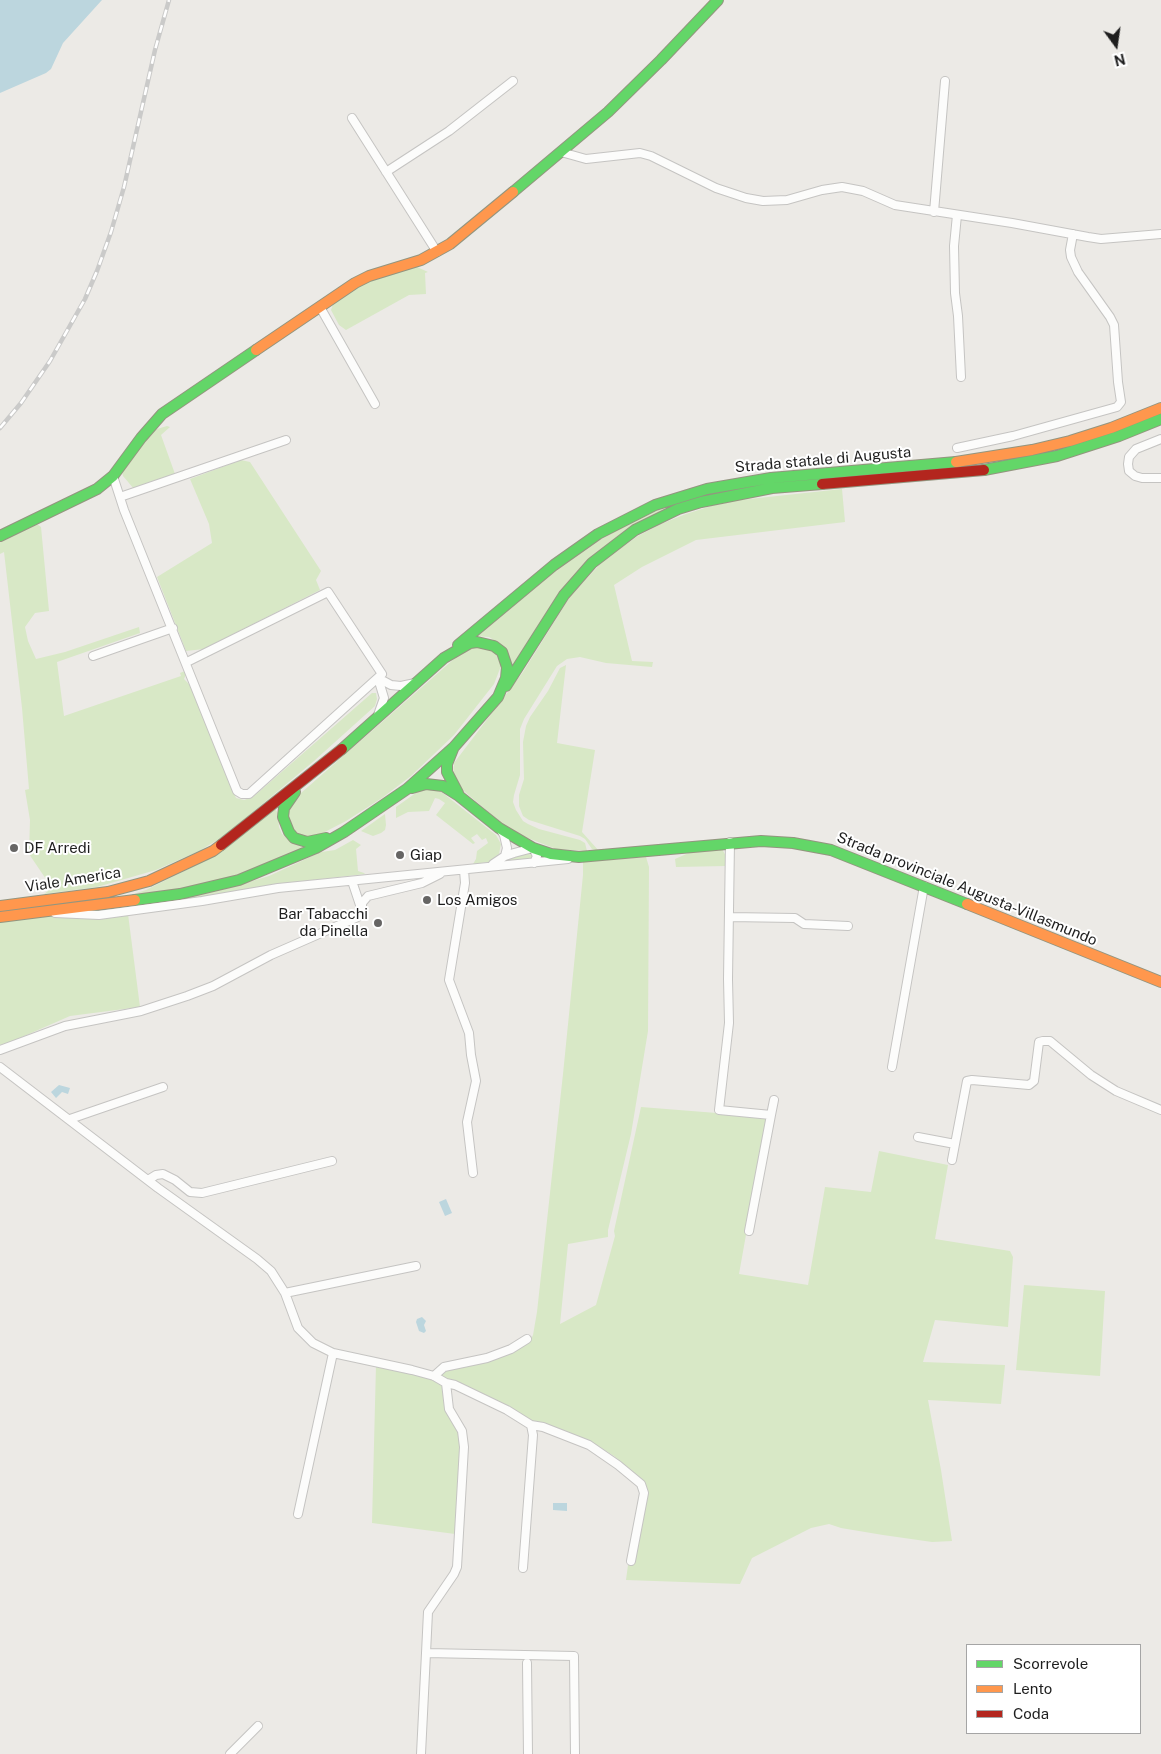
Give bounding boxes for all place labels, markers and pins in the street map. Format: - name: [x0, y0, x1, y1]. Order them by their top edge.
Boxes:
- place label: DF Arredi: [24, 839, 90, 857]
- marker: DF Arredi: [8, 842, 20, 854]
- place label: Giap: [410, 846, 442, 864]
- marker: Giap: [394, 849, 406, 861]
- place label: Los Amigos: [437, 891, 517, 909]
- marker: Los Amigos: [421, 894, 433, 906]
- place label: Bar Tabacchi da Pinella: [278, 905, 368, 940]
- marker: Bar Tabacchi da Pinella: [372, 917, 384, 929]

